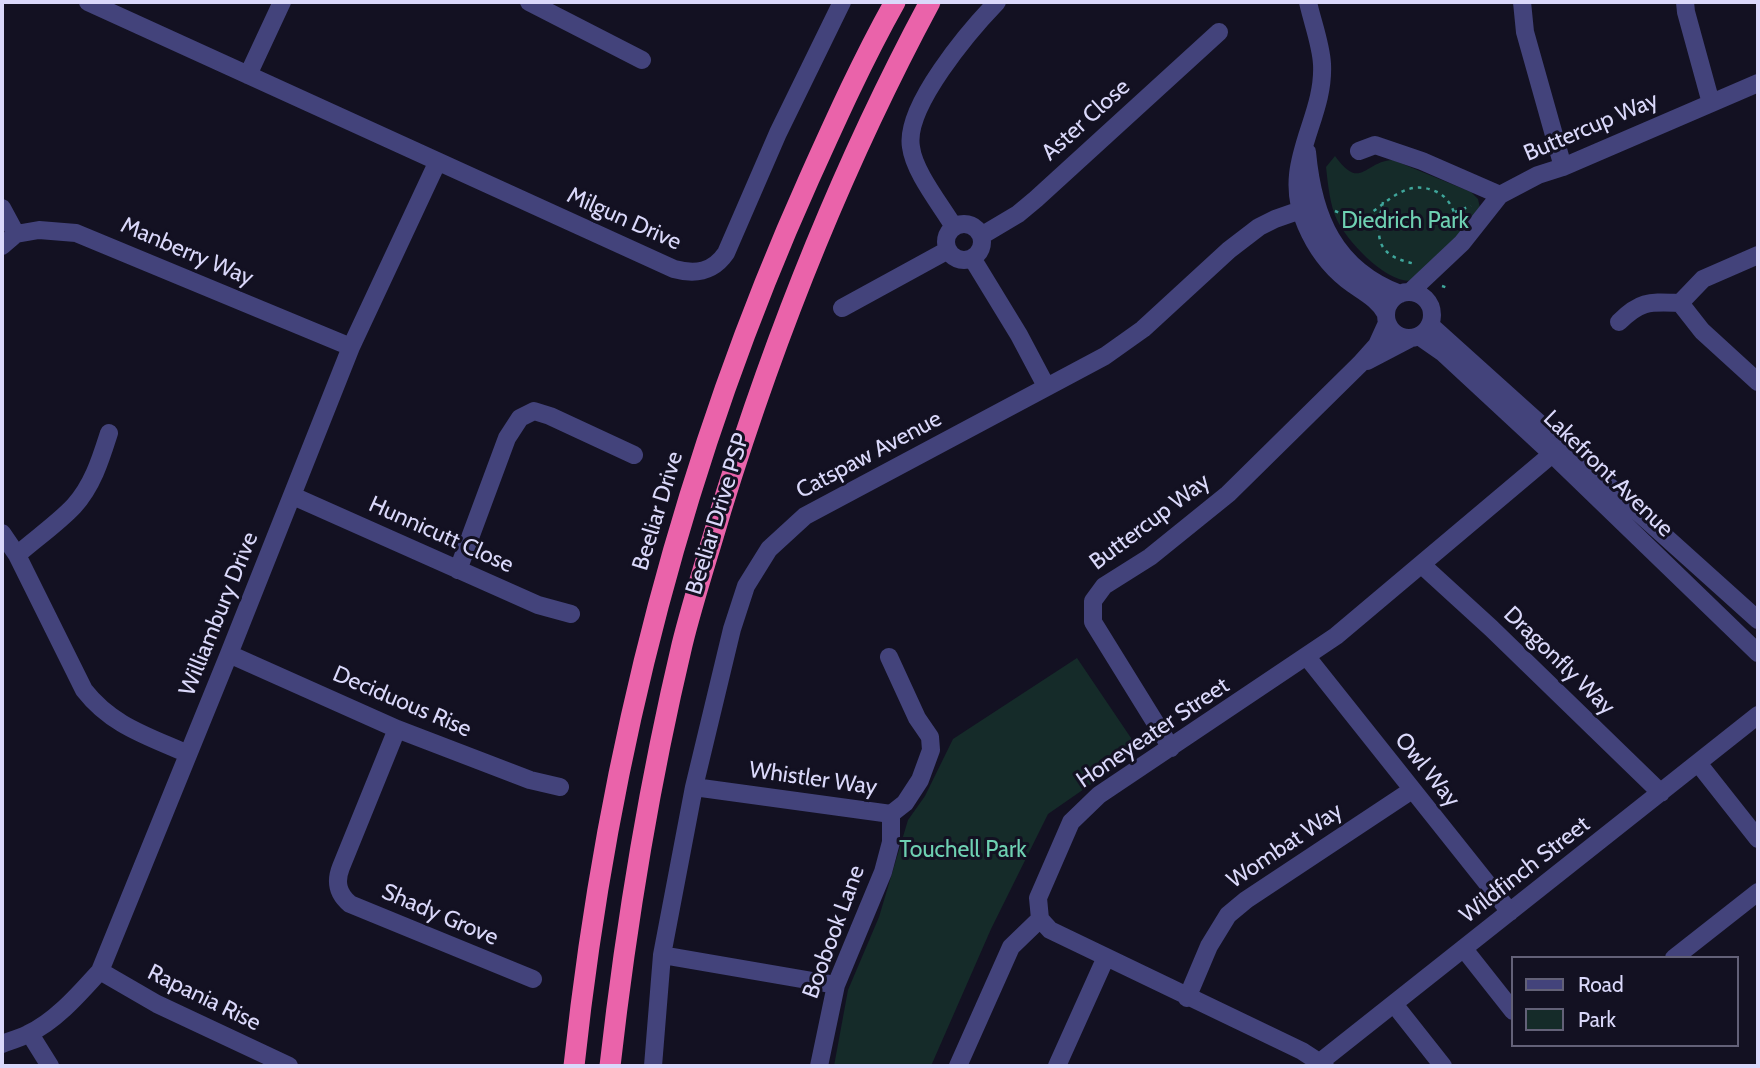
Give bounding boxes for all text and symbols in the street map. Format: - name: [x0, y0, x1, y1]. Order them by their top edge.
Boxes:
- street label: Aster Close: [1036, 73, 1136, 167]
- street label: Buttercup Way: [1520, 86, 1662, 168]
- street label: Milgun Drive: [563, 182, 685, 256]
- park label: Diedrich Park: [1341, 207, 1469, 235]
- street label: Manberry Way: [117, 212, 257, 292]
- street label: Catspaw Avenue: [792, 405, 946, 505]
- street label: Lakefront Avenue: [1537, 405, 1679, 543]
- street label: Beeliar Drive PSP: [680, 430, 756, 598]
- street label: Beeliar Drive: [627, 448, 689, 574]
- street label: Buttercup Way: [1084, 468, 1216, 576]
- street label: Hunnicutt Close: [364, 491, 518, 579]
- street label: Williambury Drive: [174, 528, 264, 700]
- street label: Dragonfly Way: [1498, 601, 1620, 721]
- street label: Deciduous Rise: [329, 660, 475, 744]
- street label: Honeyeater Street: [1071, 672, 1235, 794]
- street label: Owl Way: [1389, 727, 1465, 813]
- street label: Whistler Way: [747, 756, 879, 802]
- street label: Wombat Way: [1222, 797, 1348, 895]
- street label: Wildfinch Street: [1455, 811, 1595, 929]
- park label: Touchell Park: [899, 836, 1027, 864]
- street label: Boobook Lane: [797, 862, 871, 1002]
- street label: Shady Grove: [378, 878, 502, 952]
- legend: [1512, 956, 1739, 1047]
- street label: Rapania Rise: [143, 959, 265, 1037]
- text: Road: [1578, 972, 1624, 997]
- text: Park: [1578, 1007, 1616, 1032]

